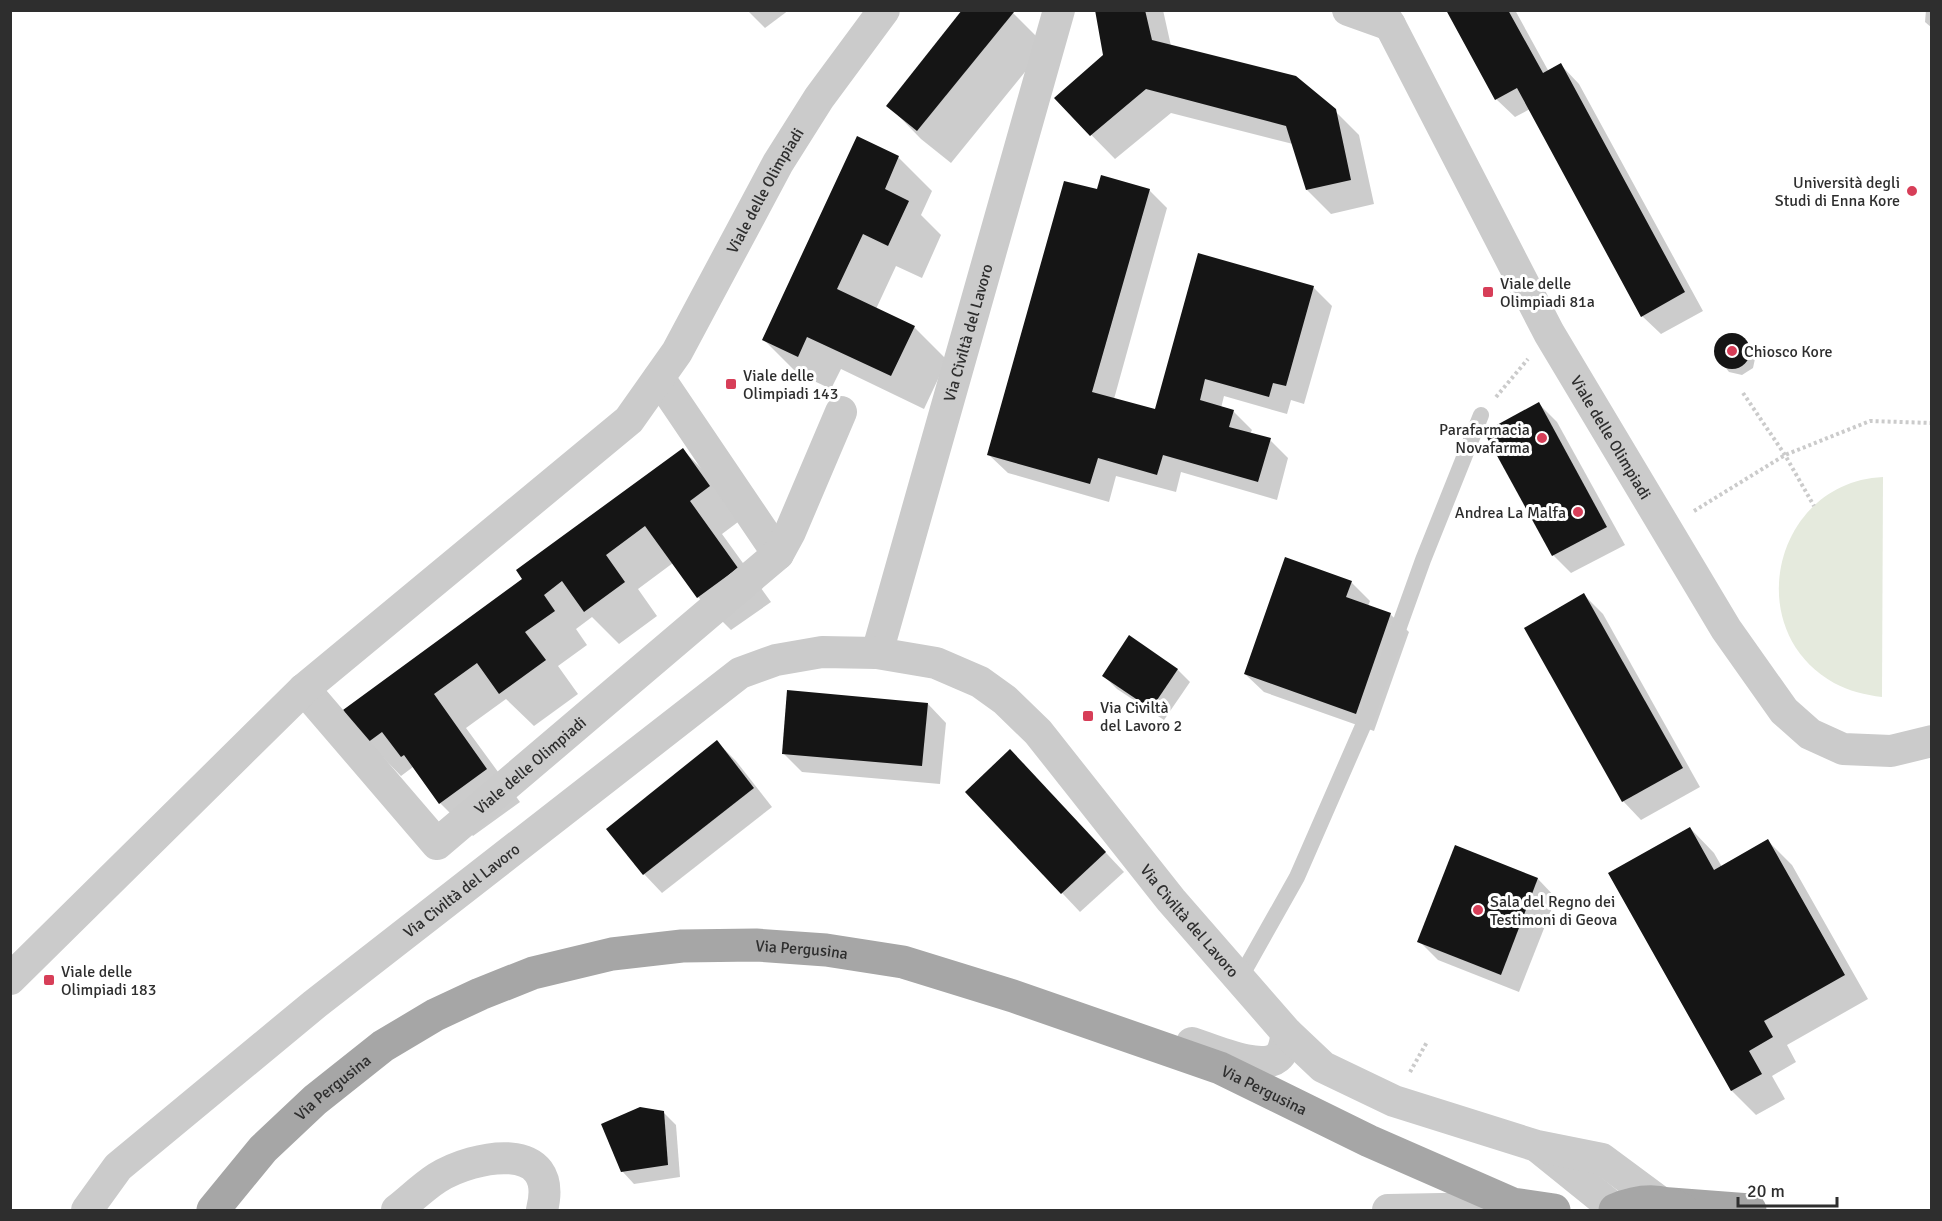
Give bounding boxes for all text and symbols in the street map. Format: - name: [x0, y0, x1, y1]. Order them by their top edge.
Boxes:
- street label: Viale delle Olimpiadi: [723, 124, 809, 257]
- place label: Università degli Studi di Enna Kore: [1775, 173, 1900, 211]
- marker: Università degli Studi di Enna Kore: [1905, 184, 1919, 198]
- street label: Via Civiltà del Lavoro: [940, 262, 998, 404]
- place label: Viale delle Olimpiadi 81a: [1500, 274, 1595, 312]
- marker: Viale delle Olimpiadi 81a: [1481, 285, 1495, 299]
- place label: Chiosco Kore: [1744, 342, 1833, 362]
- marker: Chiosco Kore: [1725, 344, 1739, 358]
- place label: Viale delle Olimpiadi 143: [743, 366, 838, 404]
- street label: Viale delle Olimpiadi: [1566, 372, 1655, 503]
- marker: Viale delle Olimpiadi 143: [724, 377, 738, 391]
- place label: Parafarmacia Novafarma: [1439, 420, 1530, 458]
- marker: Parafarmacia Novafarma: [1535, 431, 1549, 445]
- place label: Andrea La Malfa: [1455, 503, 1566, 523]
- marker: Andrea La Malfa: [1571, 505, 1585, 519]
- place label: Via Civiltà del Lavoro 2: [1100, 698, 1182, 736]
- marker: Via Civiltà del Lavoro 2: [1081, 709, 1095, 723]
- street label: Viale delle Olimpiadi: [470, 713, 591, 819]
- street label: Via Civiltà del Lavoro: [400, 839, 524, 943]
- street label: Via Civiltà del Lavoro: [1135, 860, 1243, 982]
- place label: Sala del Regno dei Testimoni di Geova: [1490, 892, 1617, 930]
- marker: Sala del Regno dei Testimoni di Geova: [1471, 903, 1485, 917]
- street label: Via Pergusina: [755, 936, 849, 964]
- place label: Viale delle Olimpiadi 183: [61, 962, 156, 1000]
- marker: Viale delle Olimpiadi 183: [42, 973, 56, 987]
- street label: Via Pergusina: [291, 1051, 375, 1125]
- street label: Via Pergusina: [1218, 1061, 1310, 1120]
- scale bar: [1738, 1170, 1837, 1208]
- text: 20 m: [1747, 1180, 1785, 1202]

